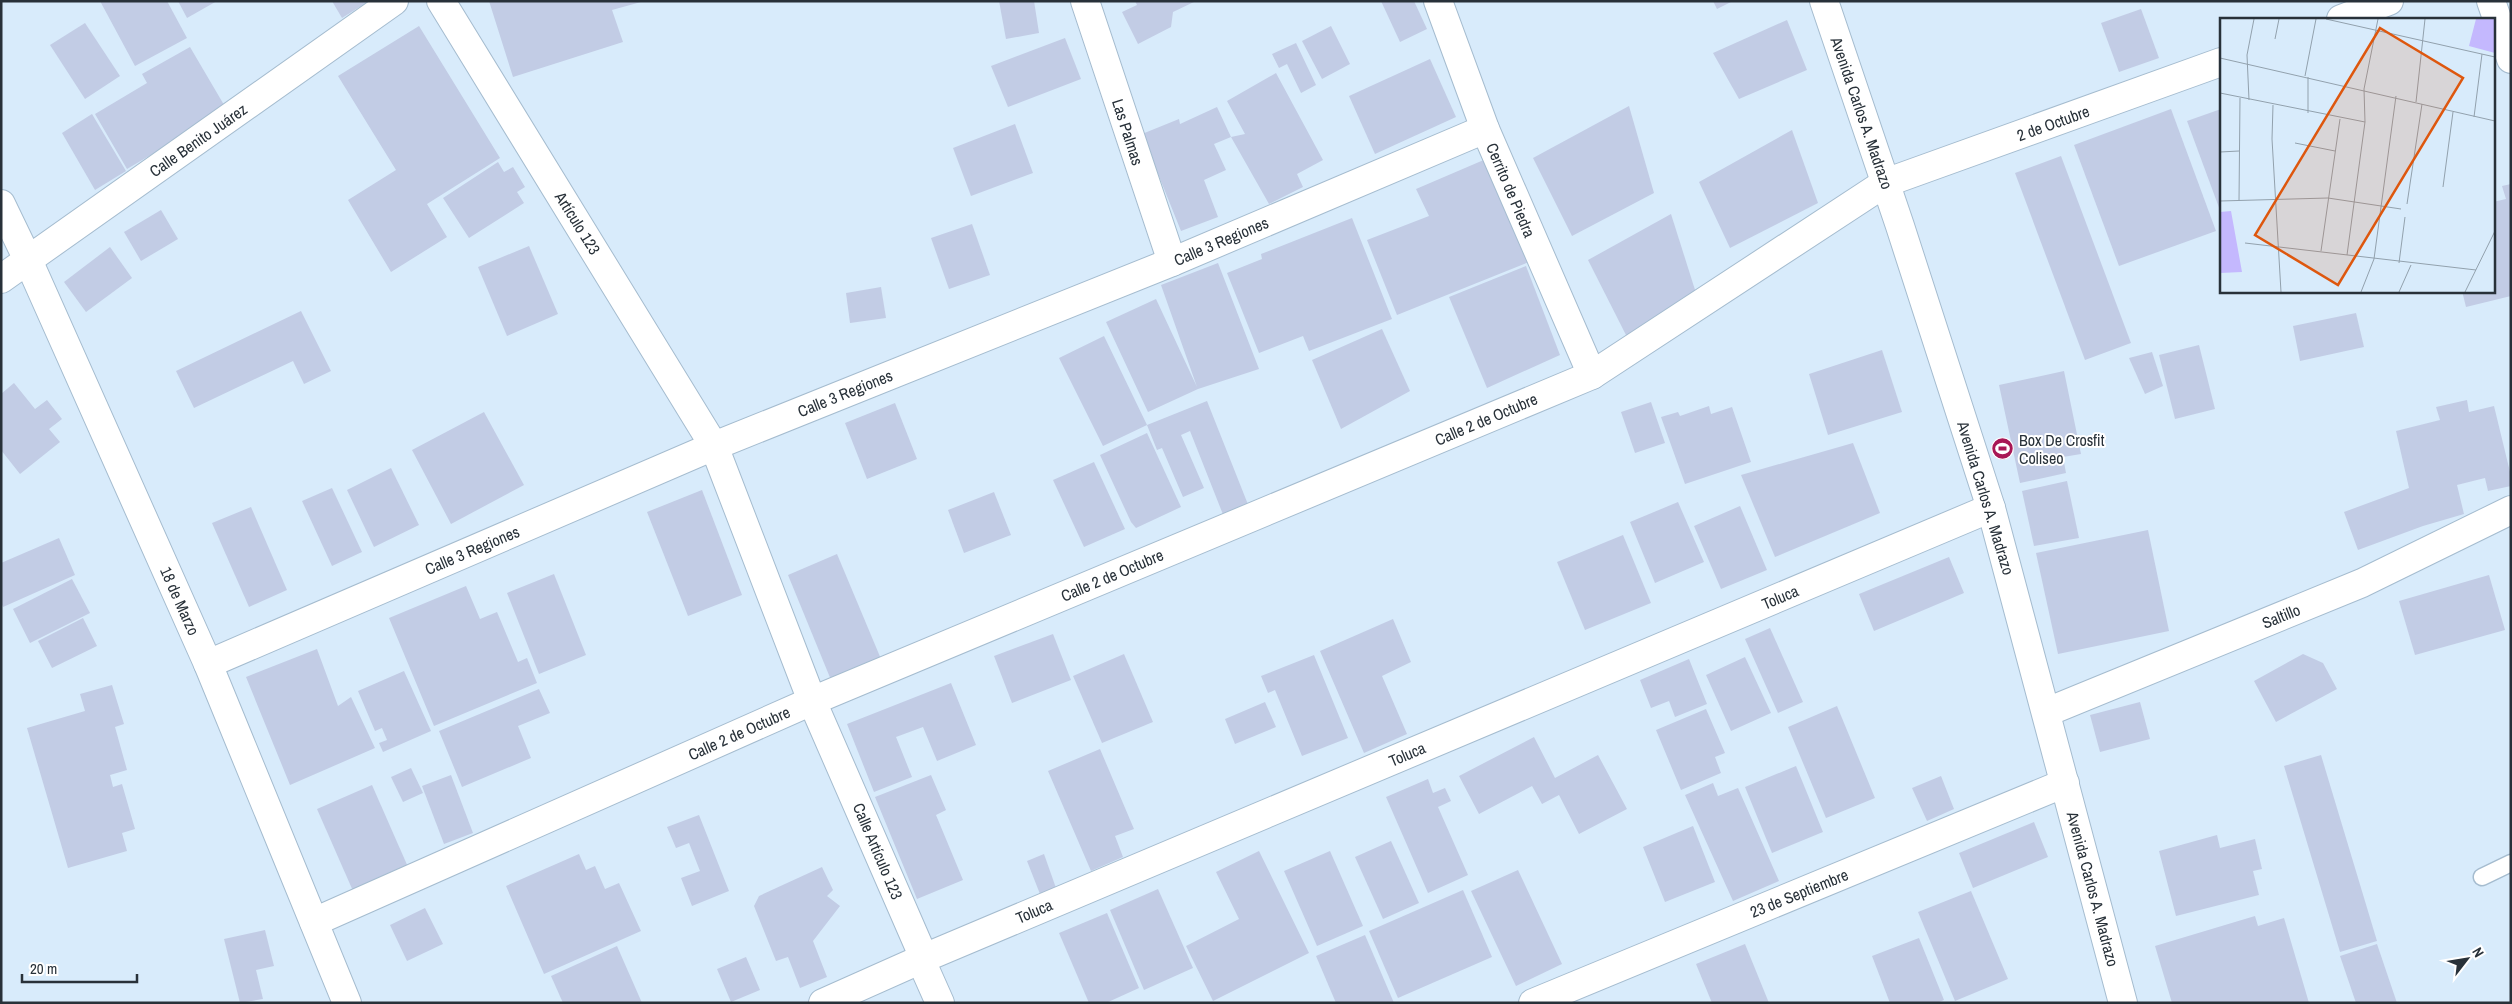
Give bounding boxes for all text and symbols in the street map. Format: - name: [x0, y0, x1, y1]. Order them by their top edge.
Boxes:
- inset map: [2220, 18, 2494, 292]
- street label: Avenida Carlos A. Madrazo: [1825, 33, 1898, 192]
- street label: Las Palmas: [1107, 96, 1149, 168]
- street label: Calle Benito Juárez: [145, 98, 252, 182]
- street label: 2 de Octubre: [2014, 100, 2092, 146]
- street label: Cerrito de Piedra: [1481, 139, 1541, 241]
- street label: Artículo 123: [550, 187, 606, 259]
- street label: Calle 3 Regiones: [1170, 211, 1272, 271]
- street label: Calle 3 Regiones: [794, 364, 896, 422]
- street label: Calle 2 de Octubre: [1431, 388, 1541, 450]
- street label: Avenida Carlos A. Madrazo: [1952, 418, 2020, 577]
- place label: Box De Crosfit Coliseo: [2019, 429, 2105, 469]
- sports icon: Box De Crosfit Coliseo: [1991, 437, 2015, 461]
- street label: Calle 3 Regiones: [421, 520, 523, 580]
- street label: Calle 2 de Octubre: [1057, 544, 1167, 606]
- street label: 18 de Marzo: [155, 563, 205, 639]
- street label: Toluca: [1758, 579, 1802, 615]
- street label: Saltillo: [2259, 598, 2303, 634]
- street label: Calle 2 de Octubre: [685, 701, 793, 765]
- street label: Toluca: [1385, 736, 1429, 772]
- street label: Calle Artículo 123: [848, 799, 908, 903]
- street label: Avenida Carlos A. Madrazo: [2061, 808, 2124, 969]
- street label: 23 de Septiembre: [1747, 863, 1851, 923]
- street label: Toluca: [1012, 893, 1056, 929]
- north arrow: [2442, 934, 2492, 984]
- text: N: [2468, 944, 2488, 960]
- scale bar: [22, 952, 138, 984]
- text: 20 m: [30, 958, 57, 979]

